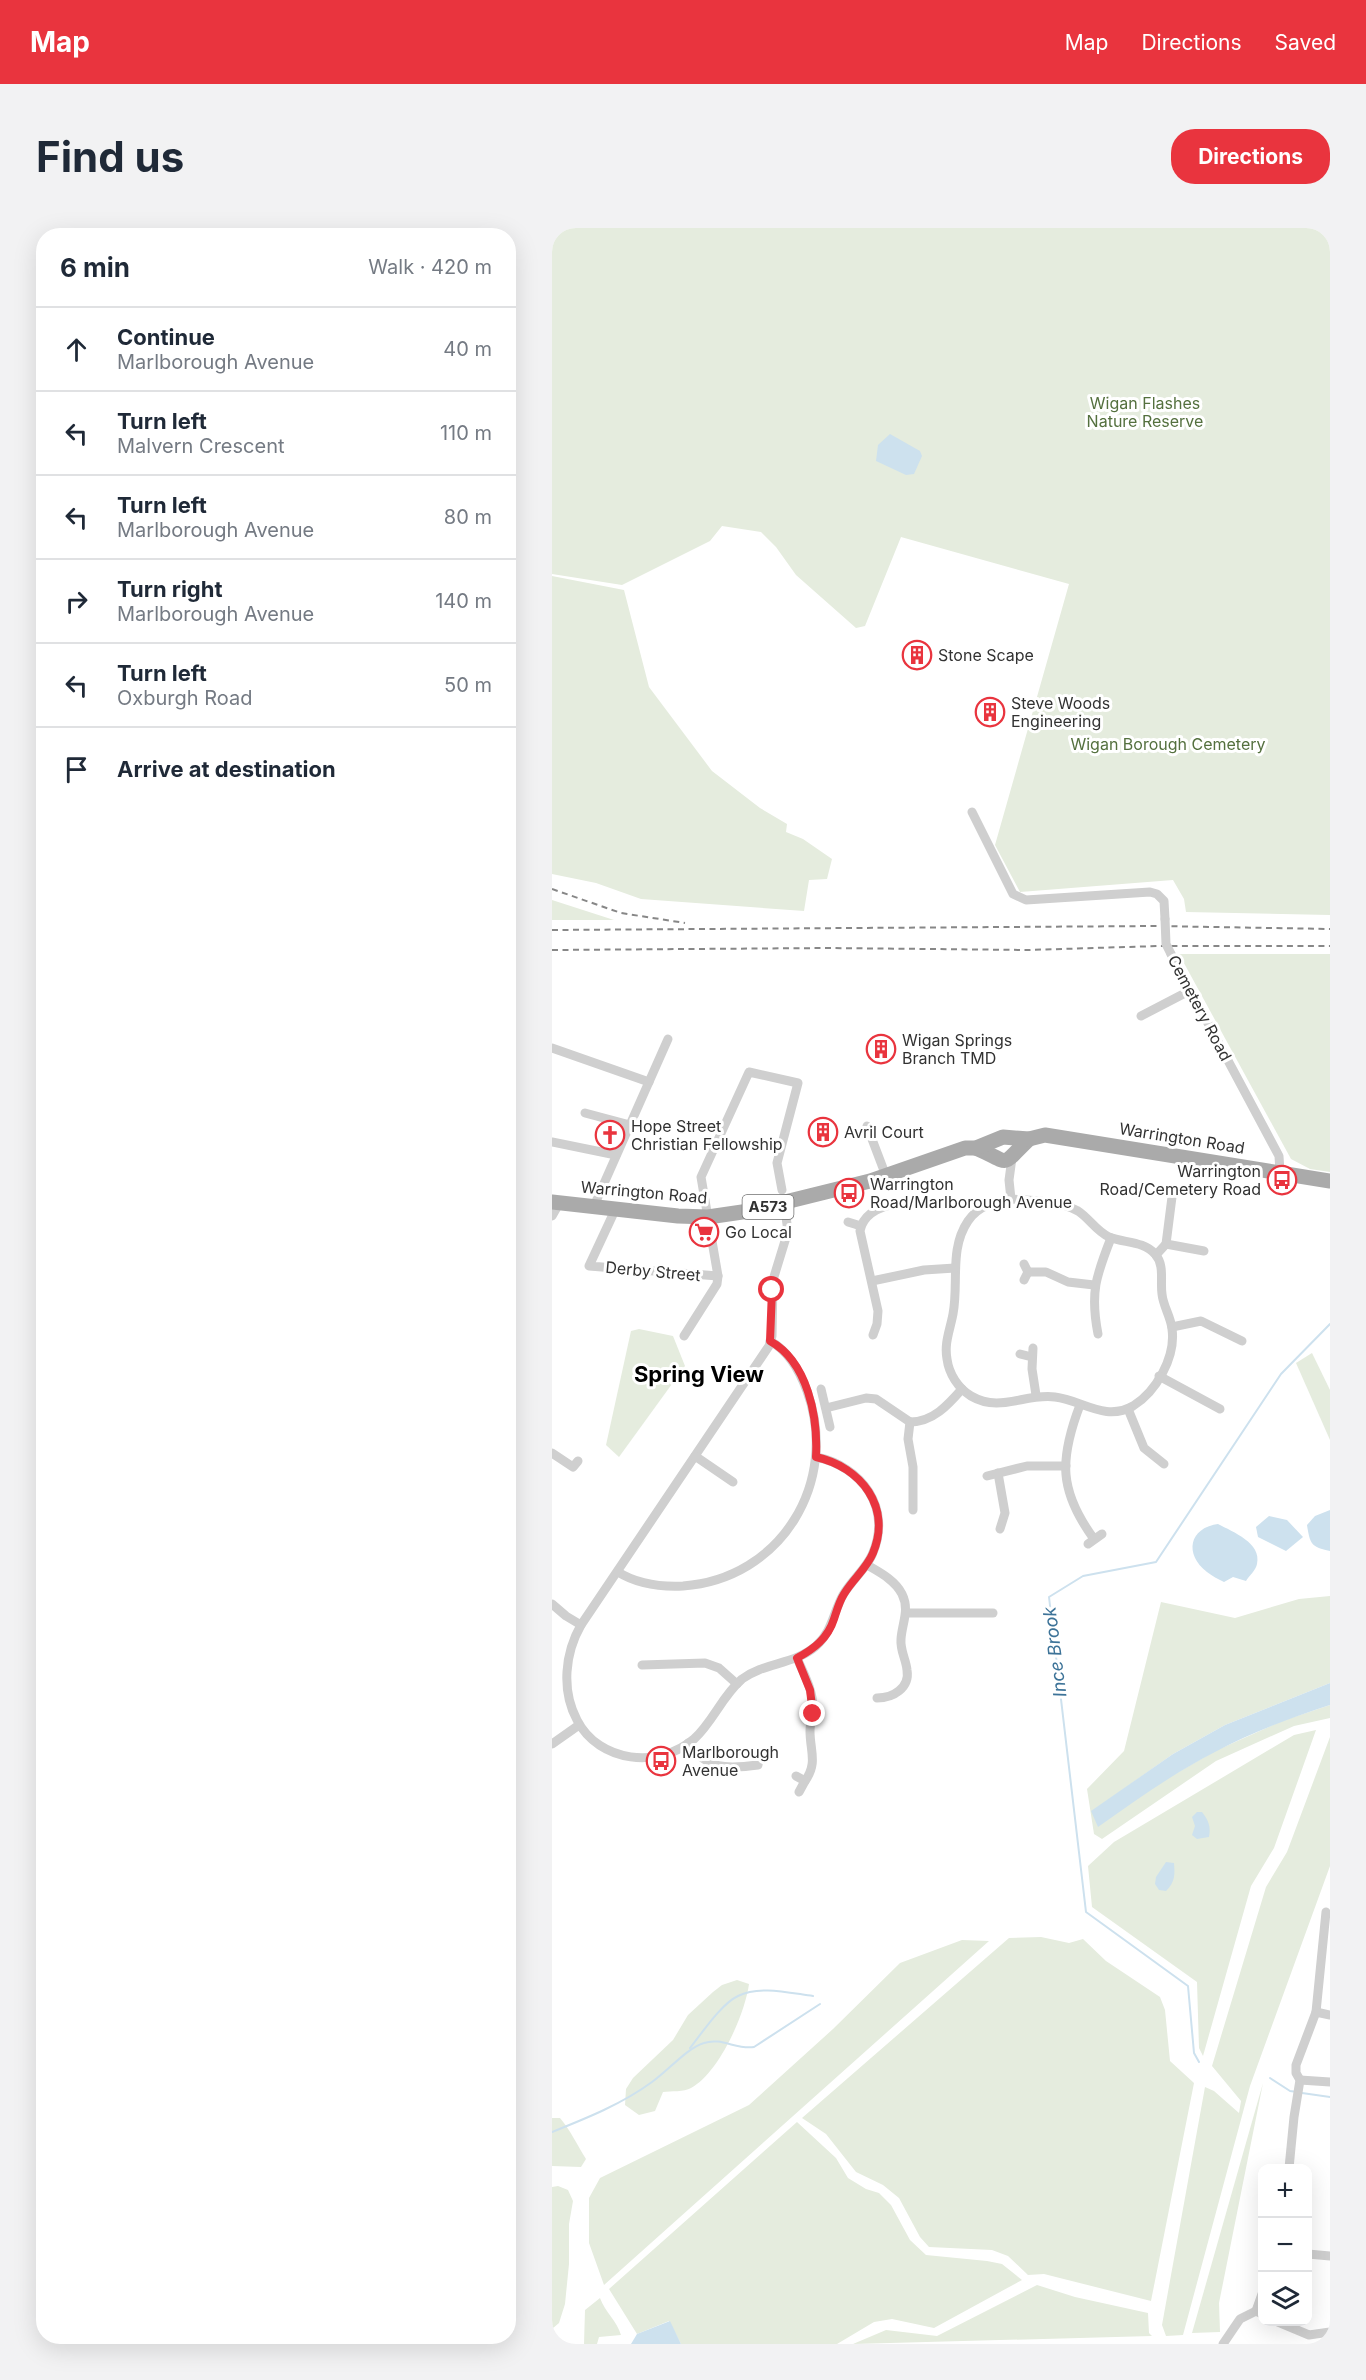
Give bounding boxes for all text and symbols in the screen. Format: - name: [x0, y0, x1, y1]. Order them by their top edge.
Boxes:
- text: Map: [30, 25, 90, 59]
- text: Map: [1065, 30, 1108, 55]
- text: Directions: [1141, 30, 1242, 55]
- text: Saved: [1275, 30, 1336, 55]
- button: Directions: [1171, 129, 1330, 184]
- text: Find us: [36, 131, 184, 182]
- text: 6 min: [60, 252, 130, 283]
- text: Walk · 420 m: [368, 255, 492, 279]
- text: Continue: [117, 324, 215, 350]
- icon: ahead: [60, 333, 93, 366]
- text: 40 m: [443, 337, 492, 361]
- text: Marlborough Avenue: [117, 350, 314, 374]
- park label: Wigan Flashes Nature Reserve: [1087, 393, 1203, 431]
- text: Turn left: [117, 408, 207, 434]
- icon: left: [60, 417, 93, 450]
- text: 110 m: [440, 421, 492, 445]
- text: Malvern Crescent: [117, 434, 285, 458]
- text: Turn left: [117, 492, 207, 518]
- icon: left: [60, 501, 93, 534]
- text: 80 m: [444, 505, 492, 529]
- text: Marlborough Avenue: [117, 518, 314, 542]
- text: Turn right: [117, 576, 223, 602]
- icon: right: [60, 585, 93, 618]
- text: 140 m: [435, 589, 492, 613]
- text: Marlborough Avenue: [117, 602, 314, 626]
- building icon: Stone Scape: [901, 639, 933, 671]
- place label: Stone Scape: [938, 645, 1034, 665]
- text: Turn left: [117, 660, 207, 686]
- icon: left: [60, 669, 93, 702]
- text: 50 m: [444, 673, 492, 697]
- text: Oxburgh Road: [117, 686, 252, 710]
- place label: Steve Woods Engineering: [1011, 693, 1110, 731]
- building icon: Steve Woods Engineering: [974, 696, 1006, 728]
- park label: Wigan Borough Cemetery: [1070, 734, 1266, 754]
- icon: arrive: [60, 753, 93, 786]
- text: Arrive at destination: [117, 756, 336, 782]
- street label: Cemetery Road: [1164, 952, 1236, 1064]
- place label: Wigan Springs Branch TMD: [902, 1030, 1012, 1068]
- building icon: Wigan Springs Branch TMD: [865, 1033, 897, 1065]
- place label: Hope Street Christian Fellowship: [631, 1116, 783, 1154]
- building icon: Avril Court: [807, 1116, 839, 1148]
- street label: Warrington Road: [1118, 1118, 1246, 1158]
- church icon: Hope Street Christian Fellowship: [594, 1119, 626, 1151]
- place label: Avril Court: [844, 1122, 924, 1142]
- place label: Warrington Road/Cemetery Road: [1100, 1161, 1261, 1199]
- bus stop icon: Warrington Road/Cemetery Road: [1266, 1164, 1298, 1196]
- place label: Warrington Road/Marlborough Avenue: [870, 1174, 1072, 1212]
- street label: Warrington Road: [580, 1177, 708, 1207]
- bus stop icon: Warrington Road/Marlborough Avenue: [833, 1177, 865, 1209]
- road number: A573: [742, 1195, 794, 1219]
- supermarket icon: Go Local: [688, 1216, 720, 1248]
- place label: Go Local: [725, 1222, 792, 1242]
- street label: Derby Street: [605, 1257, 701, 1285]
- route start: [758, 1276, 784, 1302]
- district label: Spring View: [634, 1361, 764, 1387]
- water label: Ince Brook: [1038, 1605, 1070, 1698]
- route end: [799, 1700, 825, 1726]
- place label: Marlborough Avenue: [682, 1742, 779, 1780]
- bus stop icon: Marlborough Avenue: [645, 1745, 677, 1777]
- map controls: [1258, 2164, 1312, 2326]
- button: +: [1258, 2164, 1312, 2218]
- button: −: [1258, 2218, 1312, 2272]
- button: layers: [1258, 2272, 1312, 2326]

